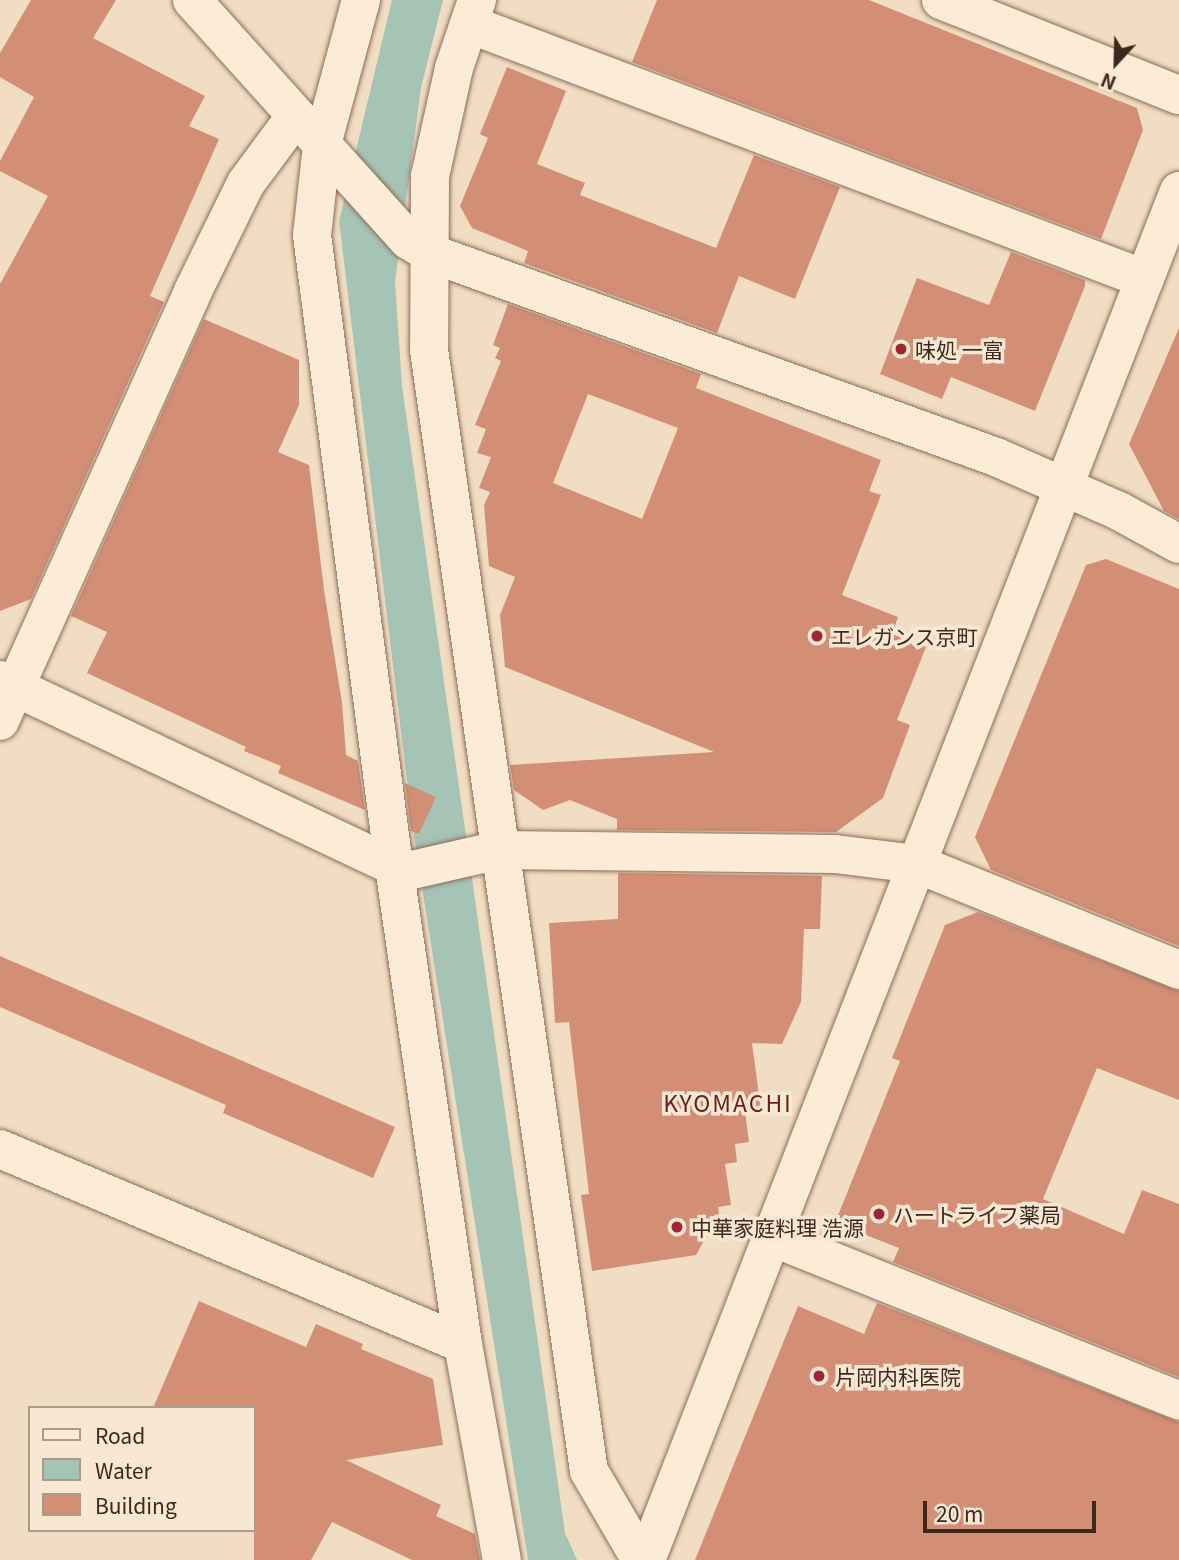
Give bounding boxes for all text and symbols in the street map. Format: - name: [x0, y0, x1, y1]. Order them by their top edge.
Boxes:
- north arrow: [1081, 28, 1151, 98]
- text: N: [1096, 68, 1120, 98]
- place label: 味処 一富: [915, 336, 1004, 362]
- marker: 味処 一富: [893, 341, 909, 357]
- place label: エレガンス京町: [831, 623, 978, 649]
- marker: エレガンス京町: [809, 628, 825, 644]
- district label: KYOMACHI: [664, 1088, 792, 1116]
- place label: ハートライフ薬局: [893, 1201, 1061, 1227]
- marker: ハートライフ薬局: [871, 1206, 887, 1222]
- place label: 中華家庭料理 浩源: [691, 1214, 864, 1240]
- marker: 中華家庭料理 浩源: [669, 1219, 685, 1235]
- place label: 片岡内科医院: [835, 1363, 961, 1389]
- marker: 片岡内科医院: [809, 1366, 829, 1386]
- legend: [28, 1406, 256, 1532]
- text: Road: [95, 1420, 145, 1450]
- text: Water: [95, 1455, 152, 1485]
- scale bar: [927, 1486, 1100, 1530]
- text: Building: [95, 1490, 177, 1520]
- text: 20 m: [936, 1498, 983, 1528]

